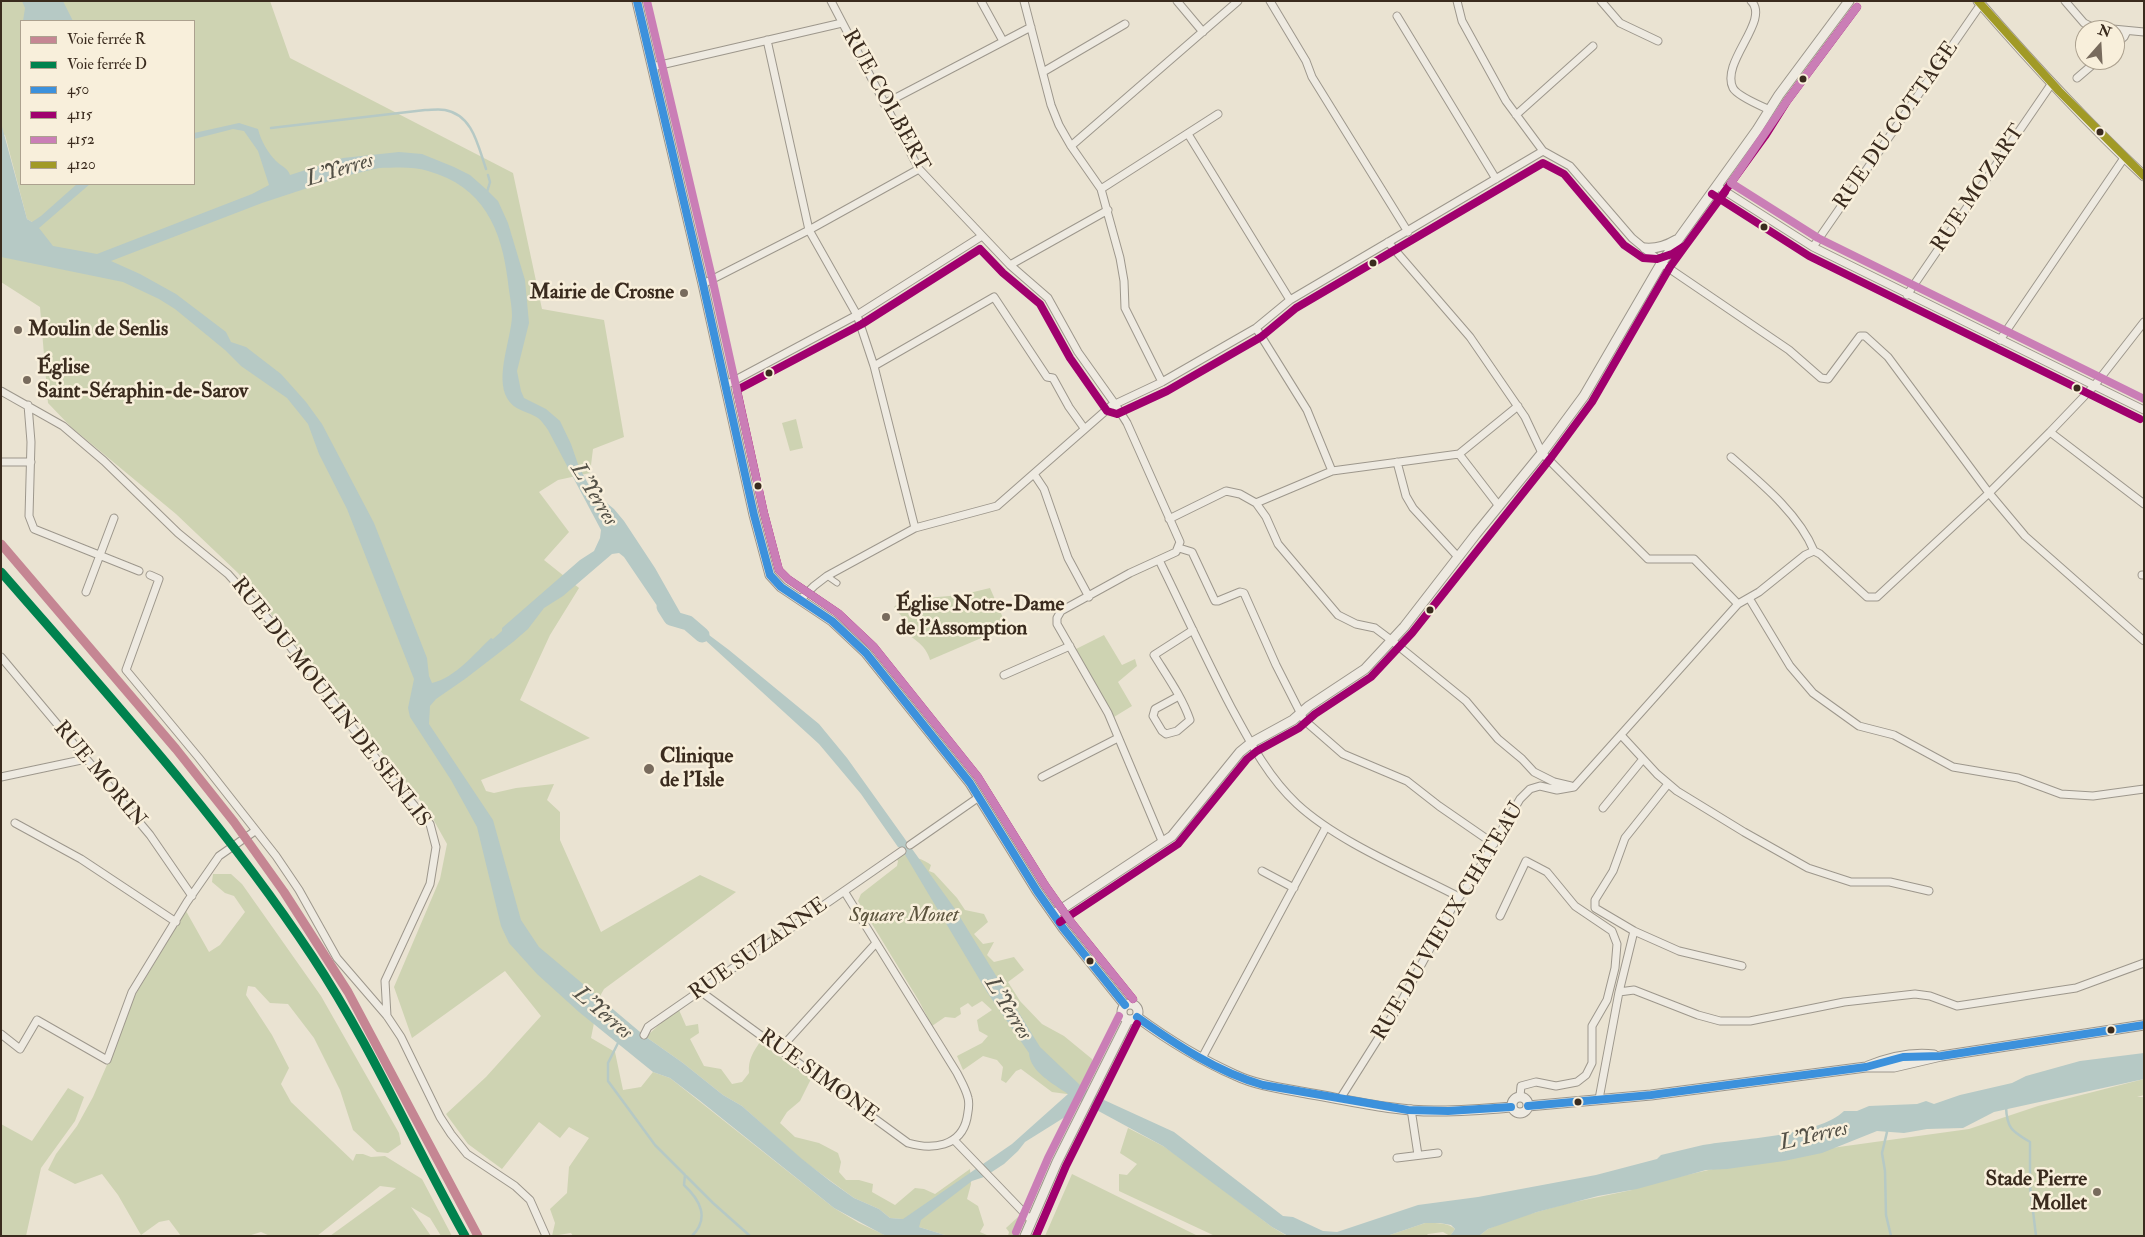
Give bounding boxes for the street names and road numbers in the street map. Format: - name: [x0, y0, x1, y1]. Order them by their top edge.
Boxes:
- street label: RUE COLBERT: [836, 26, 934, 176]
- street label: RUE DU COTTAGE: [1829, 37, 1965, 215]
- street label: RUE MOZART: [1927, 121, 2031, 257]
- street label: RUE DU MOULIN DE SENLIS: [225, 573, 435, 833]
- street label: RUE MORIN: [47, 717, 151, 833]
- street label: RUE DU VIEUX CHÂTEAU: [1368, 798, 1530, 1046]
- street label: RUE SUZANNE: [685, 893, 833, 1007]
- street label: RUE SIMONE: [753, 1025, 883, 1129]

